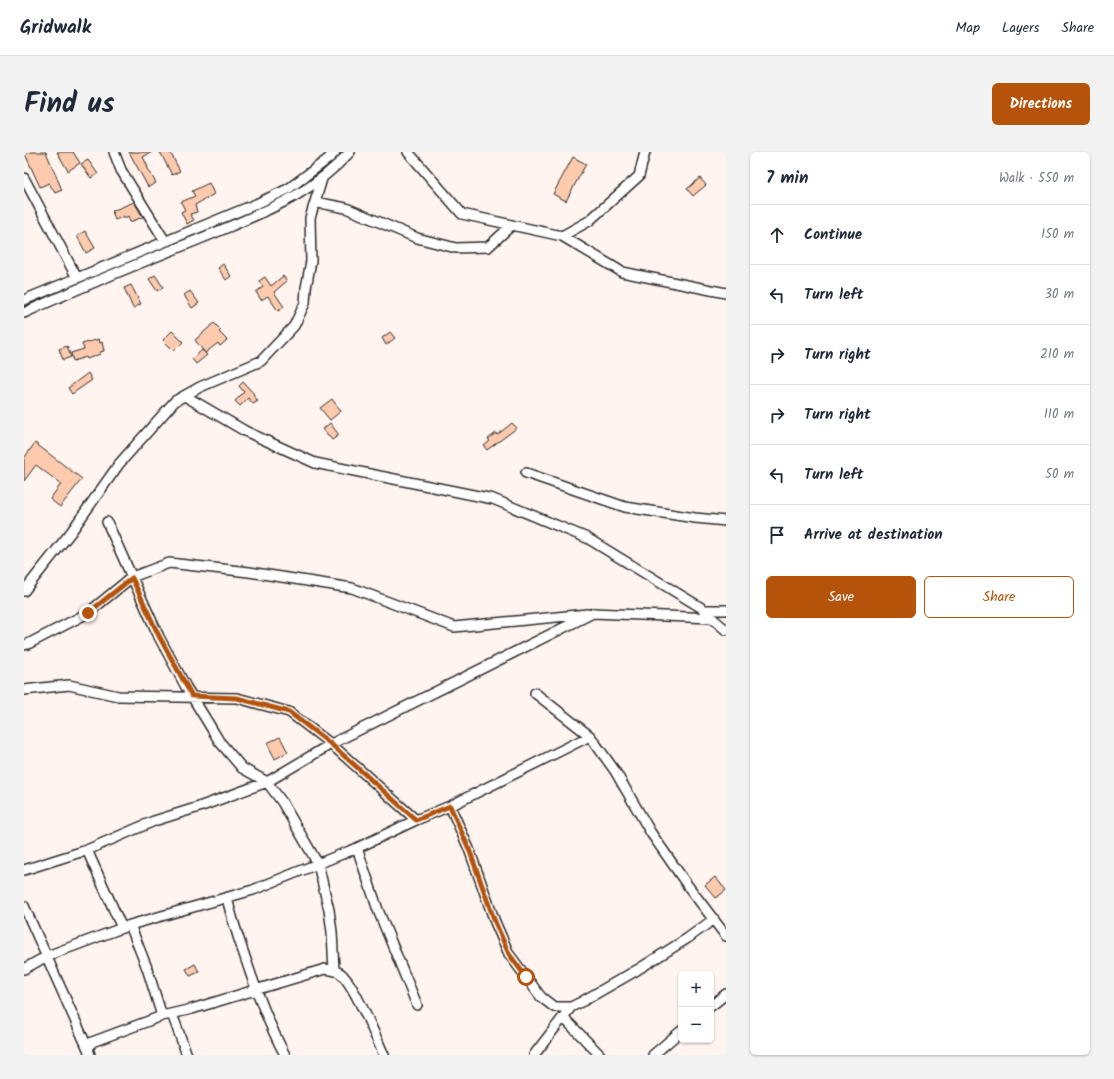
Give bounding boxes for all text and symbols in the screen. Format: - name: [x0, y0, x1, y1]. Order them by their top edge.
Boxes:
- text: Gridwalk: [20, 13, 91, 43]
- text: Map: [956, 17, 980, 39]
- text: Layers: [1002, 17, 1040, 39]
- text: Share: [1062, 17, 1094, 39]
- text: Find us: [24, 82, 115, 127]
- button: Directions: [992, 83, 1090, 125]
- text: 7 min: [766, 165, 808, 192]
- text: Walk · 550 m: [999, 168, 1074, 189]
- text: Continue: [804, 223, 862, 247]
- icon: ahead: [766, 224, 788, 246]
- text: 150 m: [1041, 224, 1074, 245]
- text: Turn left: [804, 283, 864, 307]
- icon: left: [766, 284, 788, 306]
- text: 30 m: [1045, 284, 1074, 305]
- text: Turn right: [804, 343, 871, 367]
- icon: right: [766, 344, 788, 366]
- text: 210 m: [1040, 344, 1074, 365]
- text: Turn right: [804, 403, 871, 427]
- icon: right: [766, 404, 788, 426]
- text: 110 m: [1044, 404, 1074, 425]
- text: Turn left: [804, 463, 864, 487]
- icon: left: [766, 464, 788, 486]
- text: 50 m: [1045, 464, 1074, 485]
- text: Arrive at destination: [804, 523, 943, 547]
- icon: arrive: [766, 524, 788, 546]
- button: Save: [766, 576, 916, 618]
- button: Share: [924, 576, 1074, 618]
- route end: [79, 604, 97, 622]
- route start: [517, 968, 535, 986]
- map controls: [678, 971, 714, 1043]
- button: +: [678, 971, 714, 1007]
- button: −: [678, 1007, 714, 1043]

